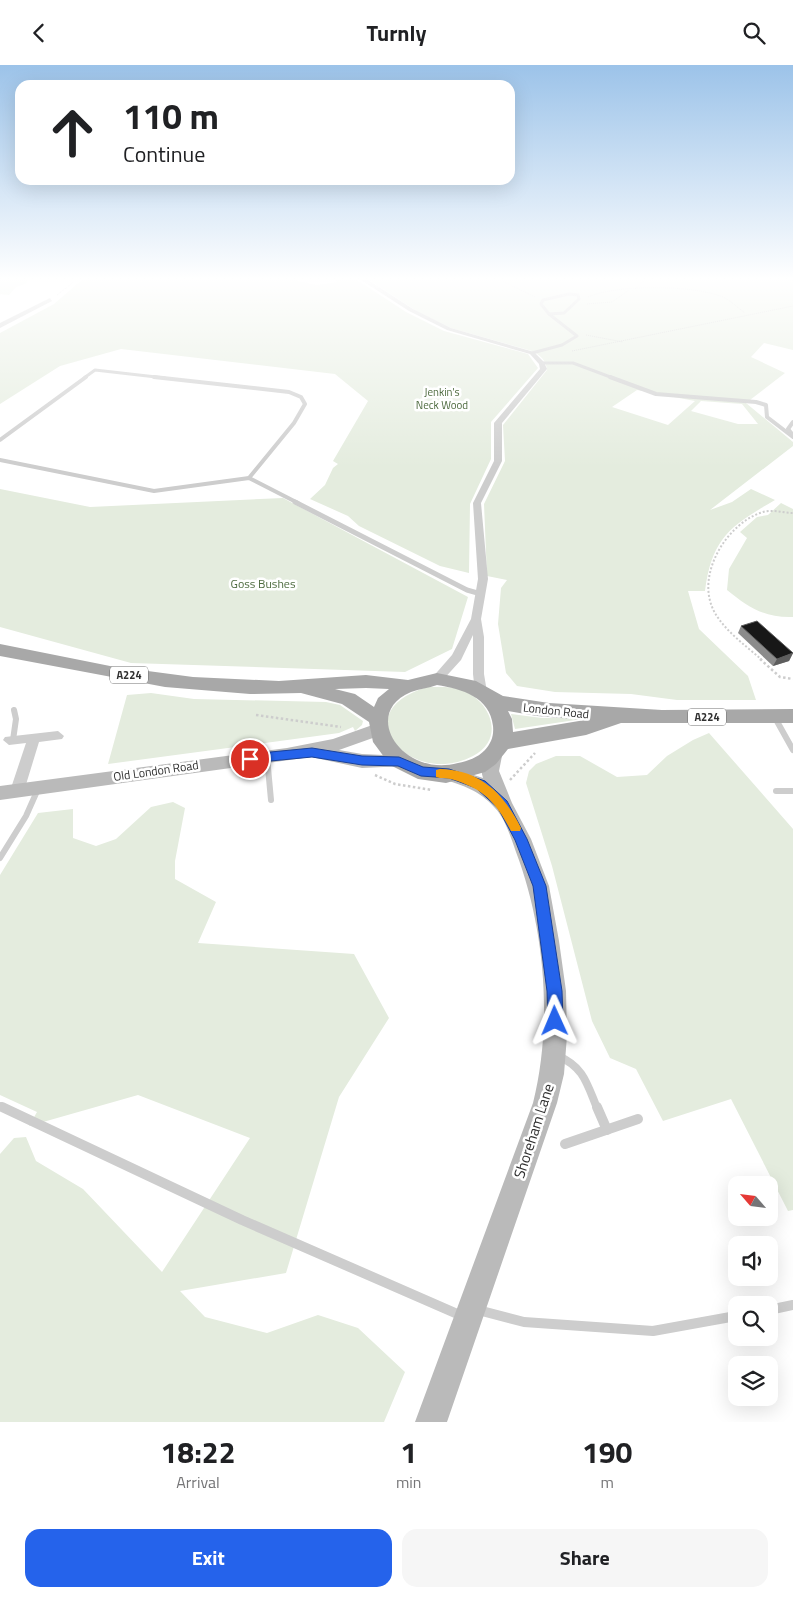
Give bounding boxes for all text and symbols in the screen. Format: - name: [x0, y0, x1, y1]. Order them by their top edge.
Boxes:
- text: Turnly: [367, 16, 426, 50]
- icon: back: [25, 19, 53, 47]
- icon: search: [740, 19, 768, 47]
- text: 110 m: [123, 89, 219, 143]
- icon: ahead: [40, 100, 105, 165]
- text: Continue: [123, 137, 205, 171]
- park label: Jenkin's Neck Wood: [416, 384, 468, 413]
- park label: Goss Bushes: [231, 574, 296, 593]
- road number: A224: [110, 667, 148, 683]
- street label: London Road: [522, 698, 590, 723]
- road number: A224: [688, 709, 726, 725]
- pin: [229, 738, 271, 780]
- icon: arrive: [236, 745, 264, 773]
- street label: Old London Road: [112, 755, 200, 786]
- position arrow: [528, 994, 580, 1046]
- street label: Shoreham Lane: [507, 1080, 560, 1181]
- north arrow: [728, 1176, 778, 1226]
- map controls: [728, 1176, 778, 1406]
- button: sound: [728, 1236, 778, 1286]
- button: search: [728, 1296, 778, 1346]
- button: layers: [728, 1356, 778, 1406]
- text: 18:22: [161, 1429, 235, 1475]
- text: 1: [400, 1429, 417, 1475]
- text: 190: [582, 1429, 632, 1475]
- text: Arrival: [176, 1470, 220, 1494]
- text: min: [396, 1470, 421, 1494]
- text: m: [601, 1470, 614, 1494]
- button: Exit: [25, 1529, 392, 1587]
- button: Share: [402, 1529, 768, 1587]

